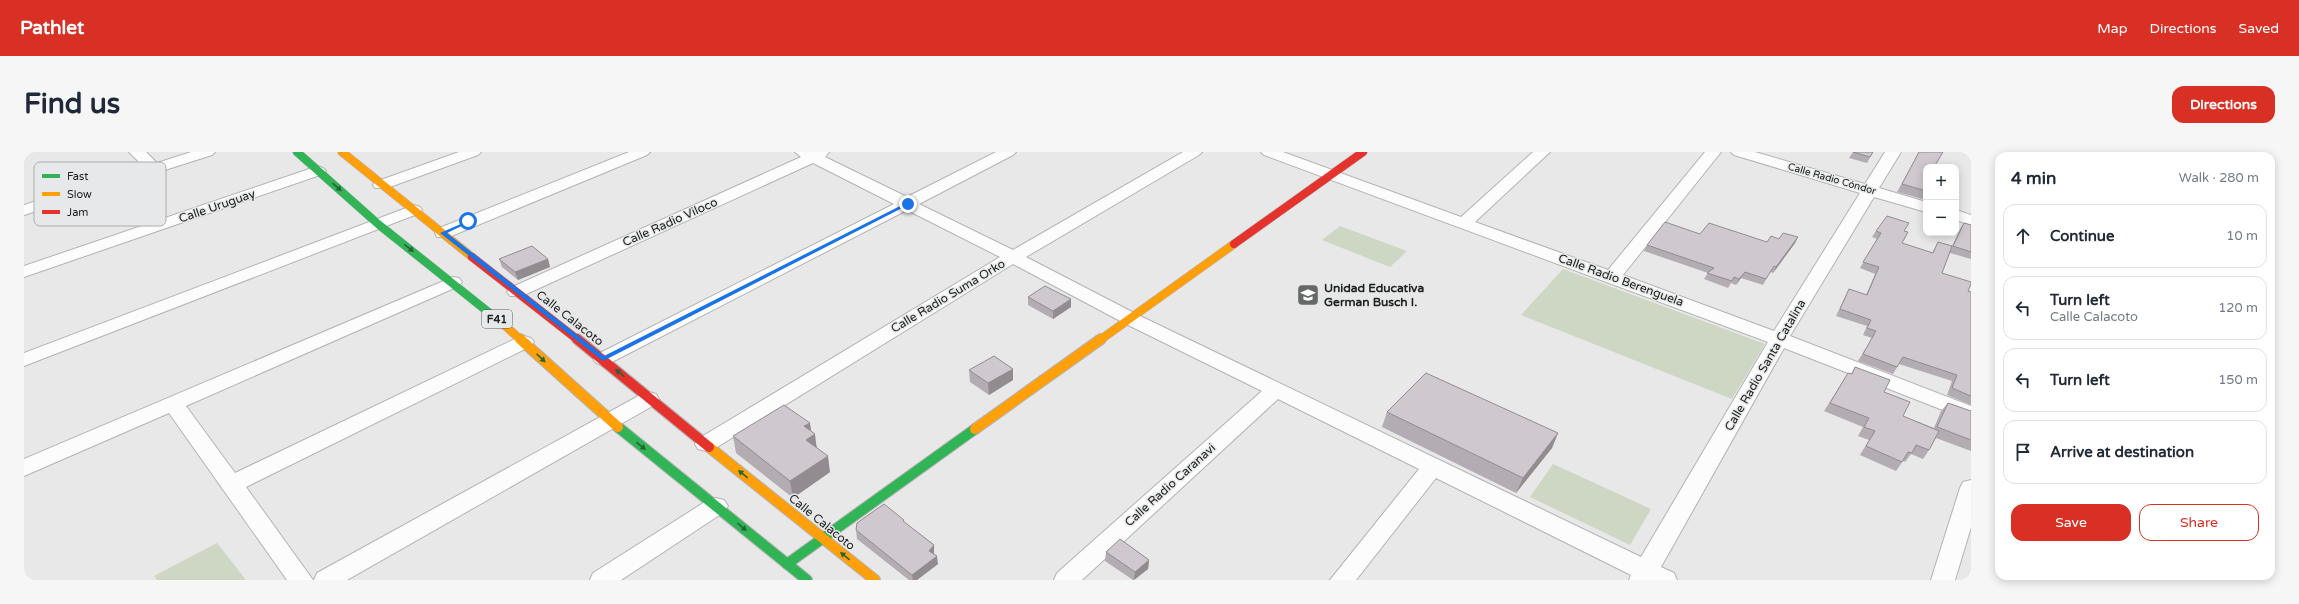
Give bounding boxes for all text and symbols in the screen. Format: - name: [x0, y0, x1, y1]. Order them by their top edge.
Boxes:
- text: Pathlet: [20, 17, 84, 39]
- text: Map: [2097, 20, 2128, 37]
- text: Directions: [2150, 20, 2217, 37]
- text: Saved: [2239, 20, 2279, 37]
- button: Directions: [2172, 86, 2275, 123]
- text: Find us: [24, 87, 120, 121]
- street label: Calle Radio Cóndor: [1787, 161, 1878, 197]
- legend: [34, 162, 166, 226]
- map controls: [1923, 164, 1959, 236]
- button: +: [1923, 164, 1959, 200]
- text: 4 min: [2011, 168, 2056, 189]
- text: Fast: [67, 170, 88, 183]
- text: Walk · 280 m: [2179, 170, 2259, 186]
- one-way arrow: [331, 182, 342, 191]
- street label: Calle Uruguay: [177, 186, 257, 226]
- text: Slow: [67, 188, 92, 201]
- street label: Calle Radio Viloco: [620, 195, 720, 249]
- route end: [899, 195, 917, 213]
- button: −: [1923, 200, 1959, 236]
- text: Jam: [67, 206, 88, 219]
- route start: [459, 212, 477, 230]
- icon: ahead: [2012, 225, 2034, 247]
- text: Continue: [2050, 227, 2114, 245]
- text: 10 m: [2226, 228, 2258, 244]
- one-way arrow: [404, 243, 415, 252]
- street label: Calle Radio Berenguela: [1556, 251, 1686, 309]
- street label: Calle Radio Suma Orko: [888, 256, 1008, 336]
- place label: Unidad Educativa German Busch I.: [1324, 281, 1424, 309]
- school or university icon: Unidad Educativa German Busch I.: [1295, 282, 1321, 308]
- street label: Calle Calacoto: [534, 287, 606, 349]
- text: Turn left: [2050, 291, 2110, 309]
- street label: Calle Radio Santa Catalina: [1722, 297, 1808, 433]
- icon: left: [2012, 297, 2034, 319]
- text: 120 m: [2218, 300, 2258, 316]
- text: Calle Calacoto: [2050, 309, 2138, 325]
- road number: F41: [482, 310, 512, 328]
- one-way arrow: [536, 353, 547, 362]
- one-way arrow: [614, 369, 625, 378]
- icon: left: [2012, 369, 2034, 391]
- text: Turn left: [2050, 371, 2110, 389]
- text: 150 m: [2218, 372, 2258, 388]
- one-way arrow: [635, 441, 646, 450]
- street label: Calle Radio Caranavi: [1122, 441, 1218, 529]
- icon: arrive: [2012, 441, 2034, 463]
- text: Arrive at destination: [2050, 443, 2194, 461]
- one-way arrow: [738, 470, 749, 479]
- street label: Calle Calacoto: [786, 491, 858, 553]
- button: Save: [2011, 504, 2131, 541]
- button: Share: [2139, 504, 2259, 541]
- one-way arrow: [737, 523, 748, 531]
- one-way arrow: [839, 551, 850, 560]

